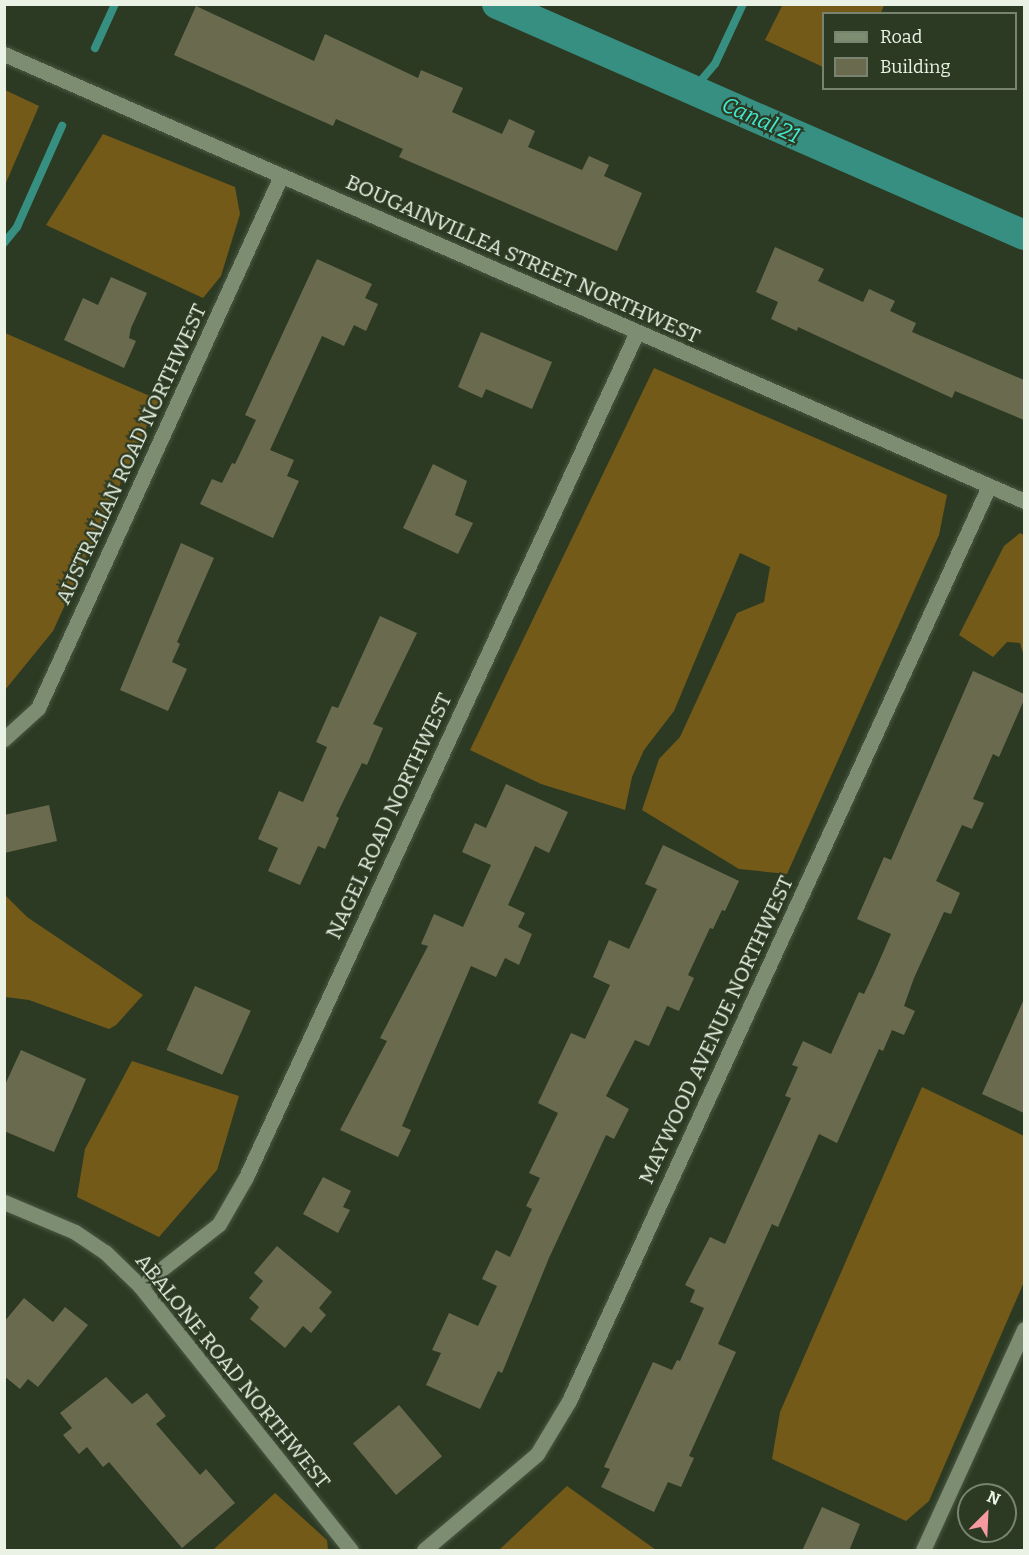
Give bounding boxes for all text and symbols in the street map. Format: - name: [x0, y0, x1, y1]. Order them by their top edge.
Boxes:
- legend: [822, 12, 1017, 90]
- text: Road: [880, 26, 922, 48]
- text: Building: [880, 56, 951, 78]
- water label: Canal 21: [718, 91, 804, 149]
- street label: BOUGAINVILLEA STREET NORTHWEST: [342, 169, 704, 349]
- street label: AUSTRALIAN ROAD NORTHWEST: [50, 300, 212, 608]
- street label: NAGEL ROAD NORTHWEST: [321, 689, 457, 943]
- street label: MAYWOOD AVENUE NORTHWEST: [633, 872, 799, 1188]
- street label: ABALONE ROAD NORTHWEST: [130, 1248, 336, 1494]
- north arrow: [957, 1483, 1017, 1543]
- text: N: [984, 1487, 1003, 1509]

